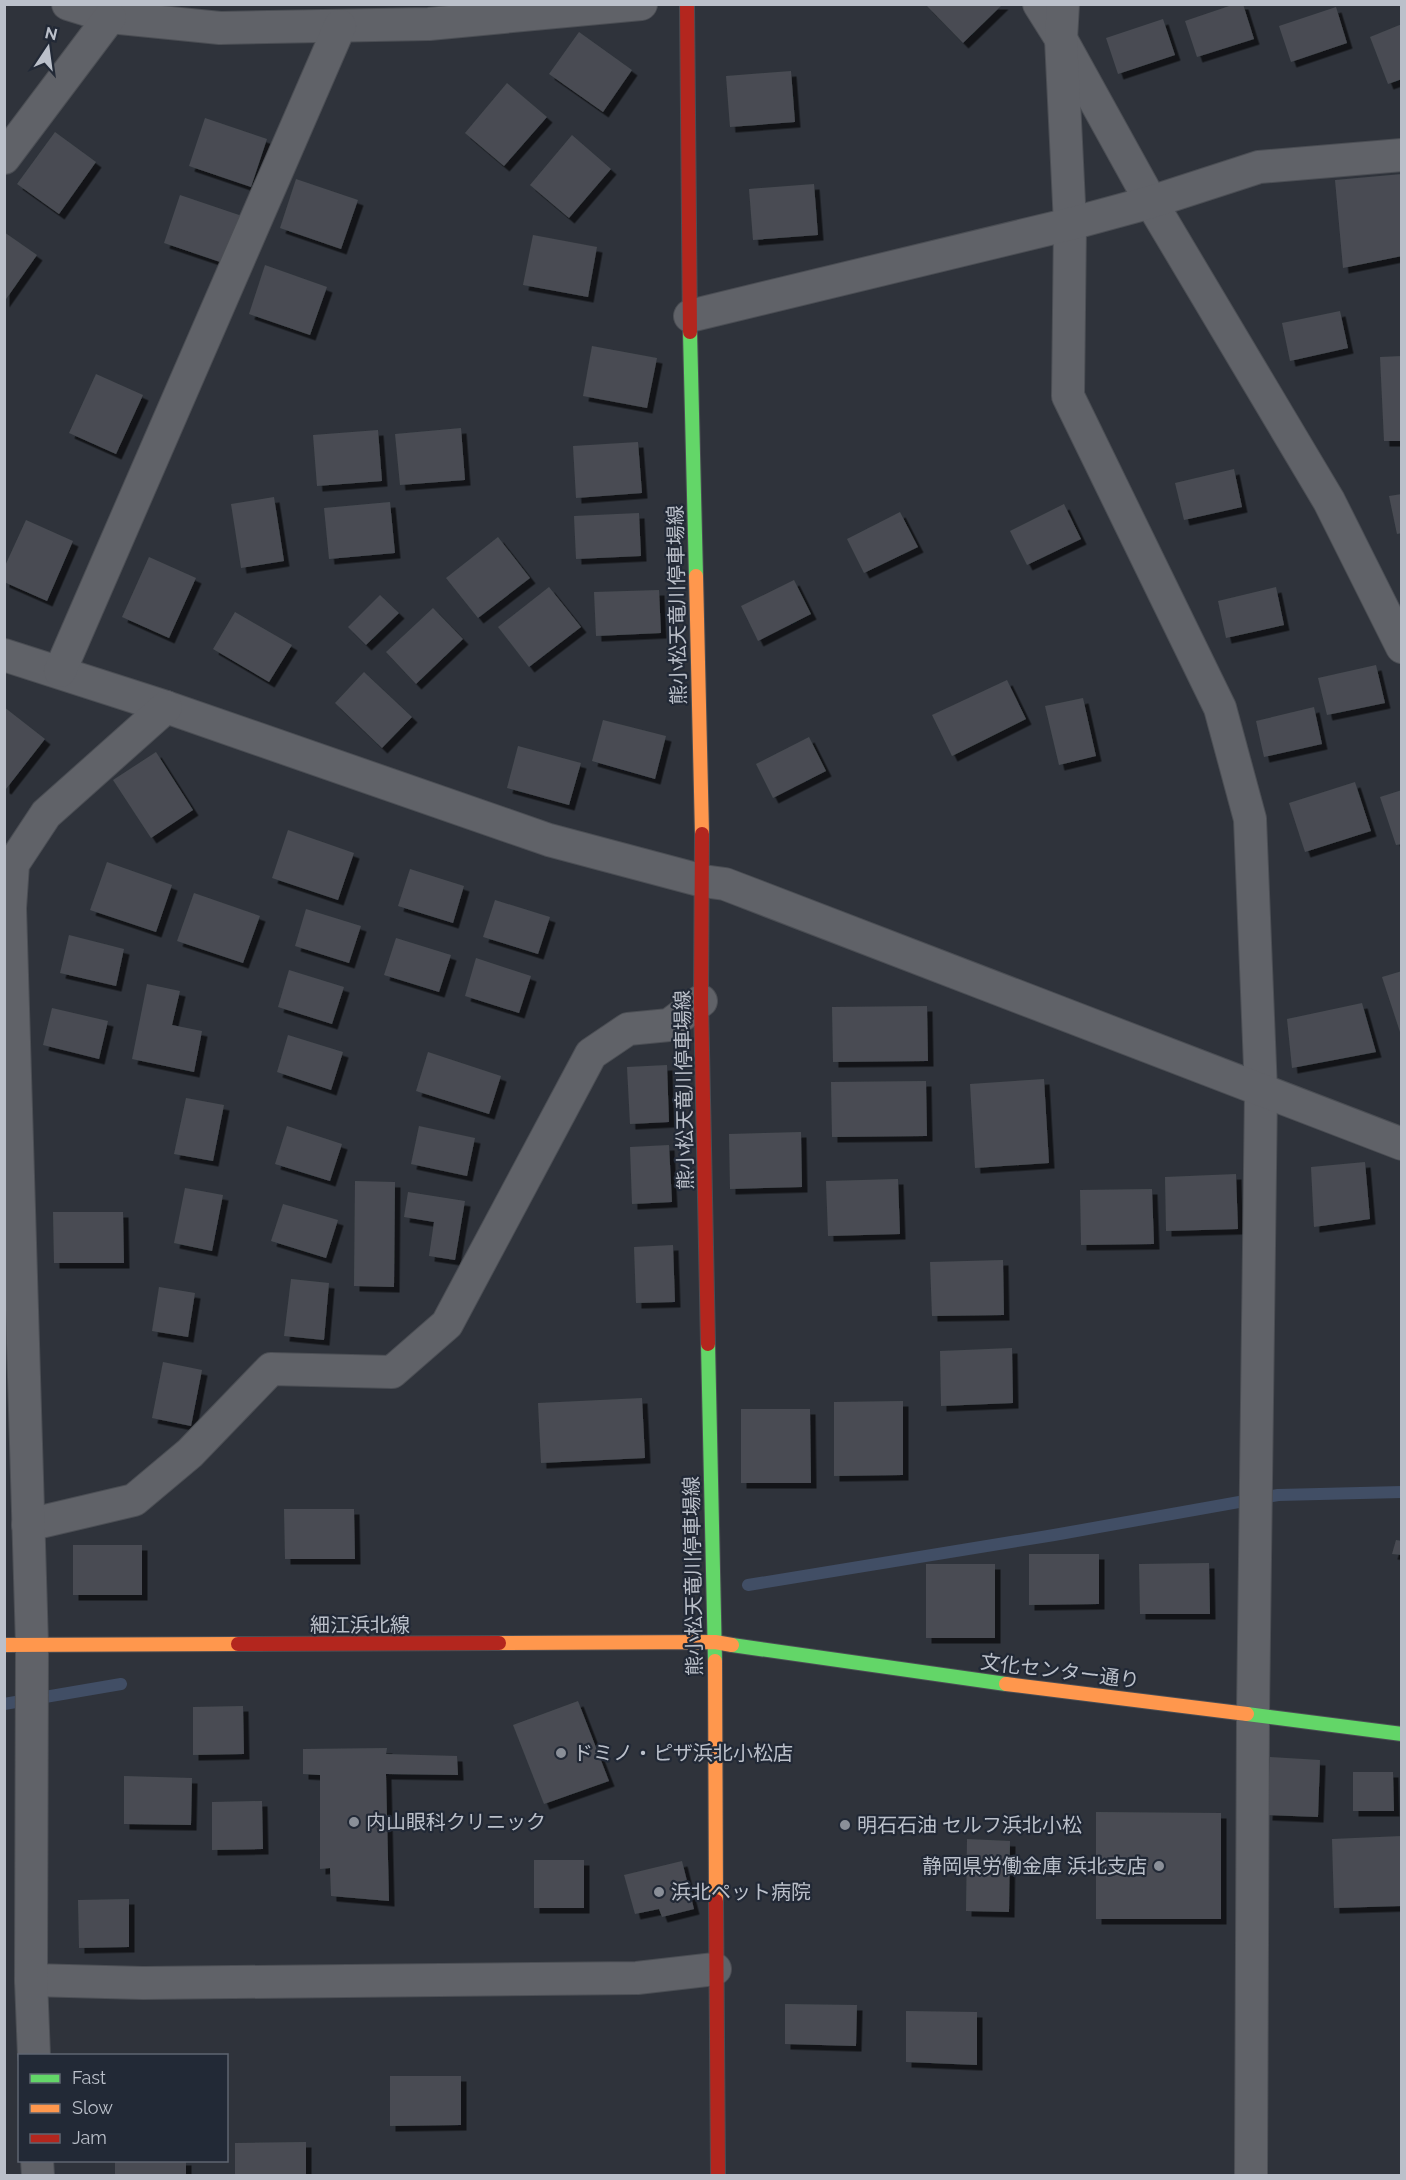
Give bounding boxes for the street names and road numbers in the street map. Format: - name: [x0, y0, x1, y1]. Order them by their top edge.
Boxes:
- street label: 熊小松天竜川停車場線: [663, 505, 691, 705]
- street label: 熊小松天竜川停車場線: [670, 990, 698, 1190]
- street label: 熊小松天竜川停車場線: [679, 1476, 707, 1676]
- street label: 細江浜北線: [310, 1613, 410, 1637]
- street label: 文化センター通り: [979, 1649, 1141, 1693]

